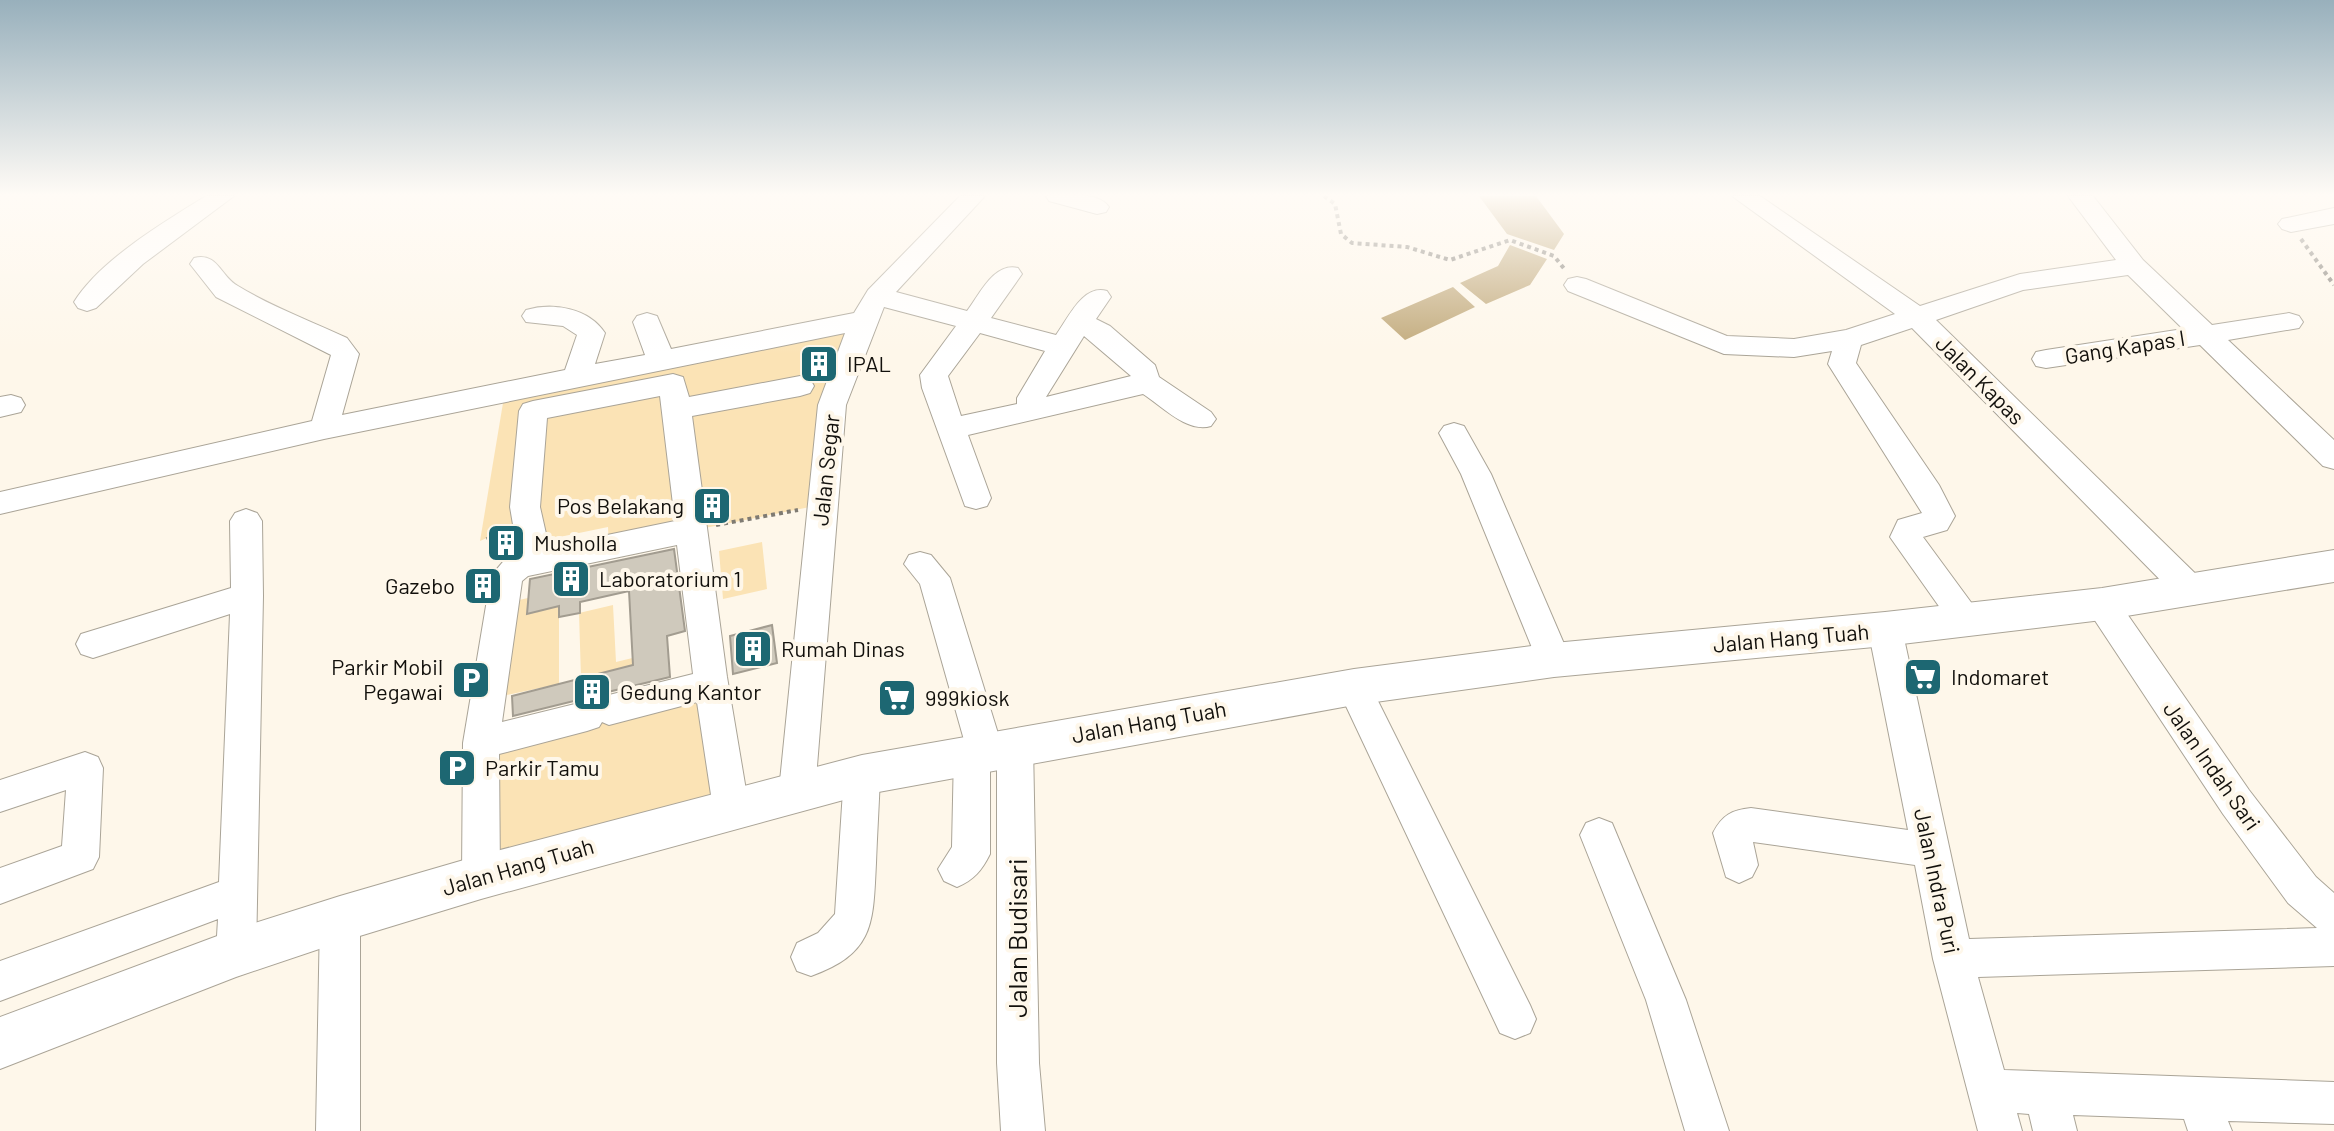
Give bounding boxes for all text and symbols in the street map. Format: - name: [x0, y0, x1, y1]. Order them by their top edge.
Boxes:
- street label: Gang Kapas I: [2063, 324, 2187, 368]
- street label: Jalan Kapas: [1931, 329, 2031, 429]
- building icon: IPAL: [798, 343, 840, 385]
- place label: IPAL: [847, 350, 891, 376]
- street label: Jalan Segar: [806, 413, 844, 527]
- building icon: Pos Belakang: [691, 485, 733, 527]
- place label: Pos Belakang: [557, 492, 684, 518]
- building icon: Musholla: [485, 522, 527, 564]
- place label: Musholla: [534, 529, 617, 555]
- building icon: Laboratorium 1: [550, 558, 592, 600]
- building icon: Gazebo: [462, 565, 504, 607]
- place label: Laboratorium 1: [599, 565, 741, 591]
- place label: Gazebo: [385, 572, 455, 598]
- street label: Jalan Hang Tuah: [1712, 617, 1870, 657]
- building icon: Rumah Dinas: [732, 628, 774, 670]
- place label: Rumah Dinas: [781, 635, 905, 661]
- place label: Parkir Mobil Pegawai: [331, 653, 443, 704]
- supermarket icon: Indomaret: [1902, 656, 1944, 698]
- parking icon: Parkir Mobil Pegawai: [450, 659, 492, 701]
- place label: Indomaret: [1951, 663, 2049, 689]
- building icon: Gedung Kantor: [571, 671, 613, 713]
- supermarket icon: 999kiosk: [876, 677, 918, 719]
- place label: Gedung Kantor: [620, 678, 761, 704]
- place label: 999kiosk: [925, 684, 1010, 710]
- street label: Jalan Hang Tuah: [1069, 695, 1228, 747]
- street label: Jalan Indah Sari: [2159, 696, 2267, 835]
- parking icon: Parkir Tamu: [436, 747, 478, 789]
- place label: Parkir Tamu: [485, 754, 600, 780]
- street label: Jalan Indra Puri: [1910, 806, 1966, 956]
- street label: Jalan Hang Tuah: [439, 832, 597, 900]
- street label: Jalan Budisari: [1001, 858, 1032, 1018]

